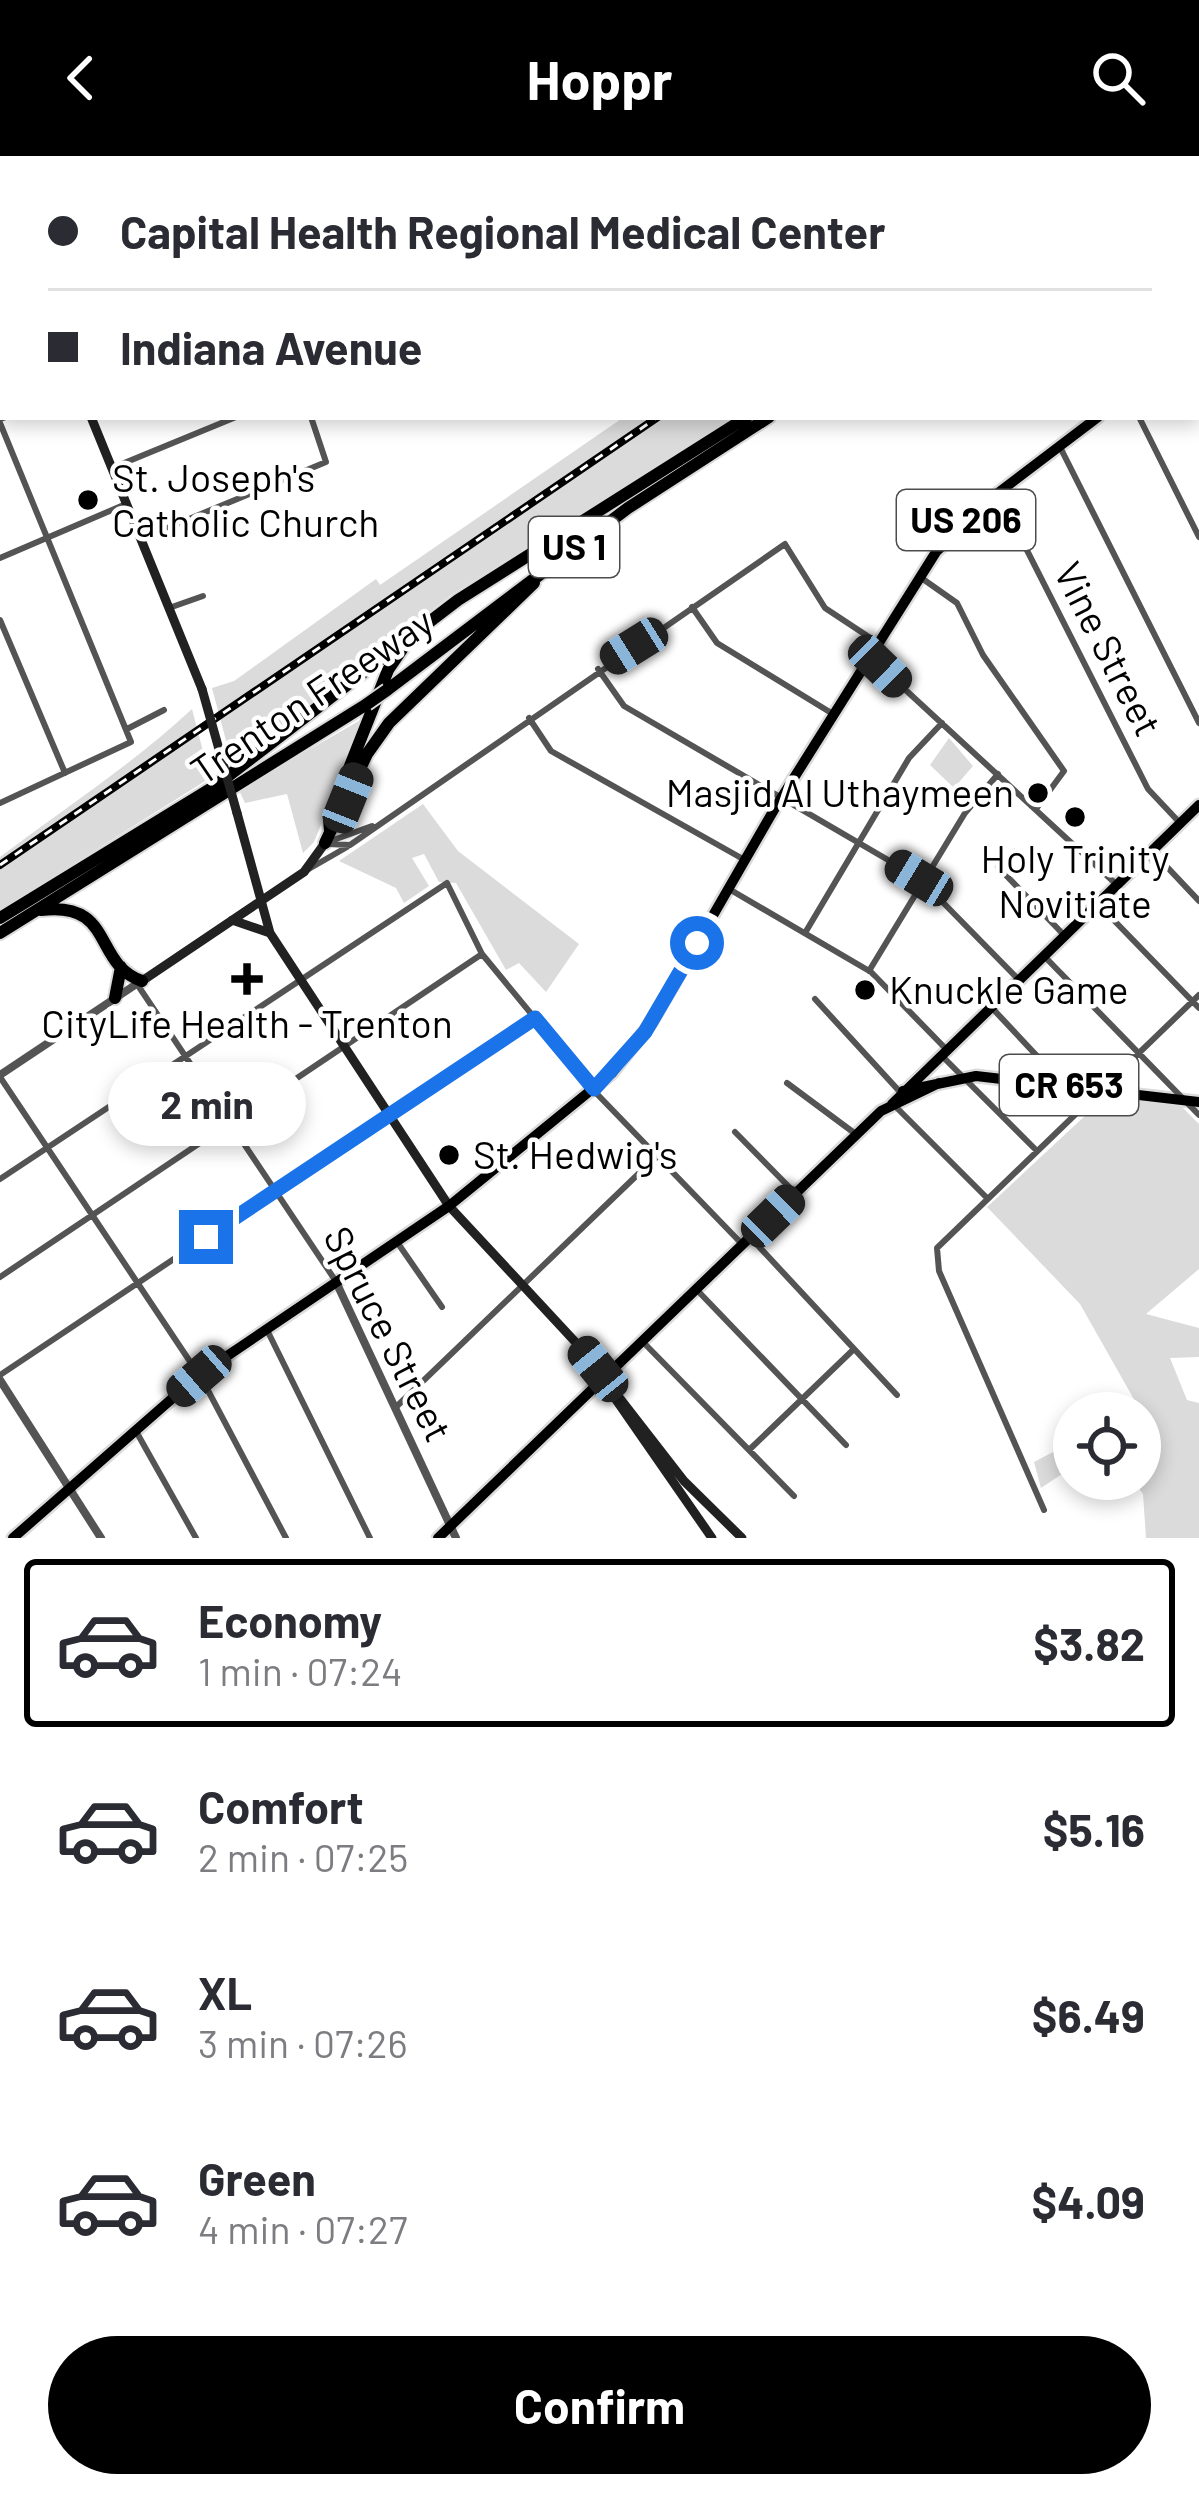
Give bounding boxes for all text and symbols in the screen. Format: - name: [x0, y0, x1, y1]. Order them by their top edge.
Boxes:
- icon: back: [48, 45, 114, 111]
- icon: search: [1085, 45, 1151, 111]
- text: Hoppr: [526, 46, 673, 111]
- text: Capital Health Regional Medical Center: [120, 204, 885, 258]
- text: Indiana Avenue: [120, 320, 422, 374]
- place label: St. Joseph's Catholic Church: [112, 453, 379, 545]
- marker: St. Joseph's Catholic Church: [75, 487, 101, 513]
- road number: US 206: [897, 490, 1035, 550]
- road number: US 1: [529, 517, 619, 577]
- street label: Vine Street: [1046, 554, 1173, 743]
- street label: Trenton Freeway: [181, 596, 441, 793]
- car: [594, 612, 674, 680]
- car: [842, 628, 918, 704]
- car: [318, 758, 378, 838]
- place label: Masjid Al Uthaymeen: [666, 768, 1014, 815]
- marker: Masjid Al Uthaymeen: [1025, 780, 1051, 806]
- marker: Holy Trinity Novitiate: [1062, 804, 1088, 830]
- place label: Holy Trinity Novitiate: [981, 834, 1169, 926]
- car: [879, 844, 959, 912]
- route start: [670, 916, 724, 970]
- marker: CityLife Health - Trenton: [231, 963, 263, 995]
- place label: Knuckle Game: [889, 965, 1128, 1012]
- marker: Knuckle Game: [852, 977, 878, 1003]
- place label: CityLife Health - Trenton: [41, 999, 453, 1046]
- road number: CR 653: [1000, 1055, 1138, 1115]
- callout: 2 min: [107, 1063, 305, 1147]
- text: 2 min: [160, 1080, 254, 1127]
- place label: St. Hedwig's: [473, 1130, 677, 1177]
- marker: St. Hedwig's: [436, 1142, 462, 1168]
- car: [735, 1178, 811, 1254]
- route end: [179, 1210, 233, 1264]
- street label: Spruce Street: [315, 1218, 464, 1449]
- car: [561, 1330, 635, 1408]
- car: [160, 1339, 238, 1413]
- map controls: [1053, 1392, 1161, 1500]
- button: locate: [1053, 1392, 1161, 1500]
- icon: car: [54, 1589, 162, 1697]
- text: Economy: [198, 1593, 382, 1647]
- text: $3.82: [1033, 1616, 1145, 1670]
- text: 1 min · 07:24: [198, 1647, 403, 1694]
- icon: car: [54, 1775, 162, 1883]
- text: Comfort: [198, 1779, 364, 1833]
- text: $5.16: [1043, 1802, 1145, 1856]
- text: 2 min · 07:25: [198, 1833, 408, 1880]
- icon: car: [54, 1961, 162, 2069]
- text: XL: [198, 1965, 252, 2019]
- text: $6.49: [1032, 1988, 1145, 2042]
- text: 3 min · 07:26: [198, 2019, 408, 2066]
- icon: car: [54, 2147, 162, 2255]
- text: Green: [198, 2151, 316, 2205]
- text: $4.09: [1032, 2174, 1145, 2228]
- text: 4 min · 07:27: [198, 2205, 407, 2252]
- button: Confirm: [48, 2336, 1151, 2474]

